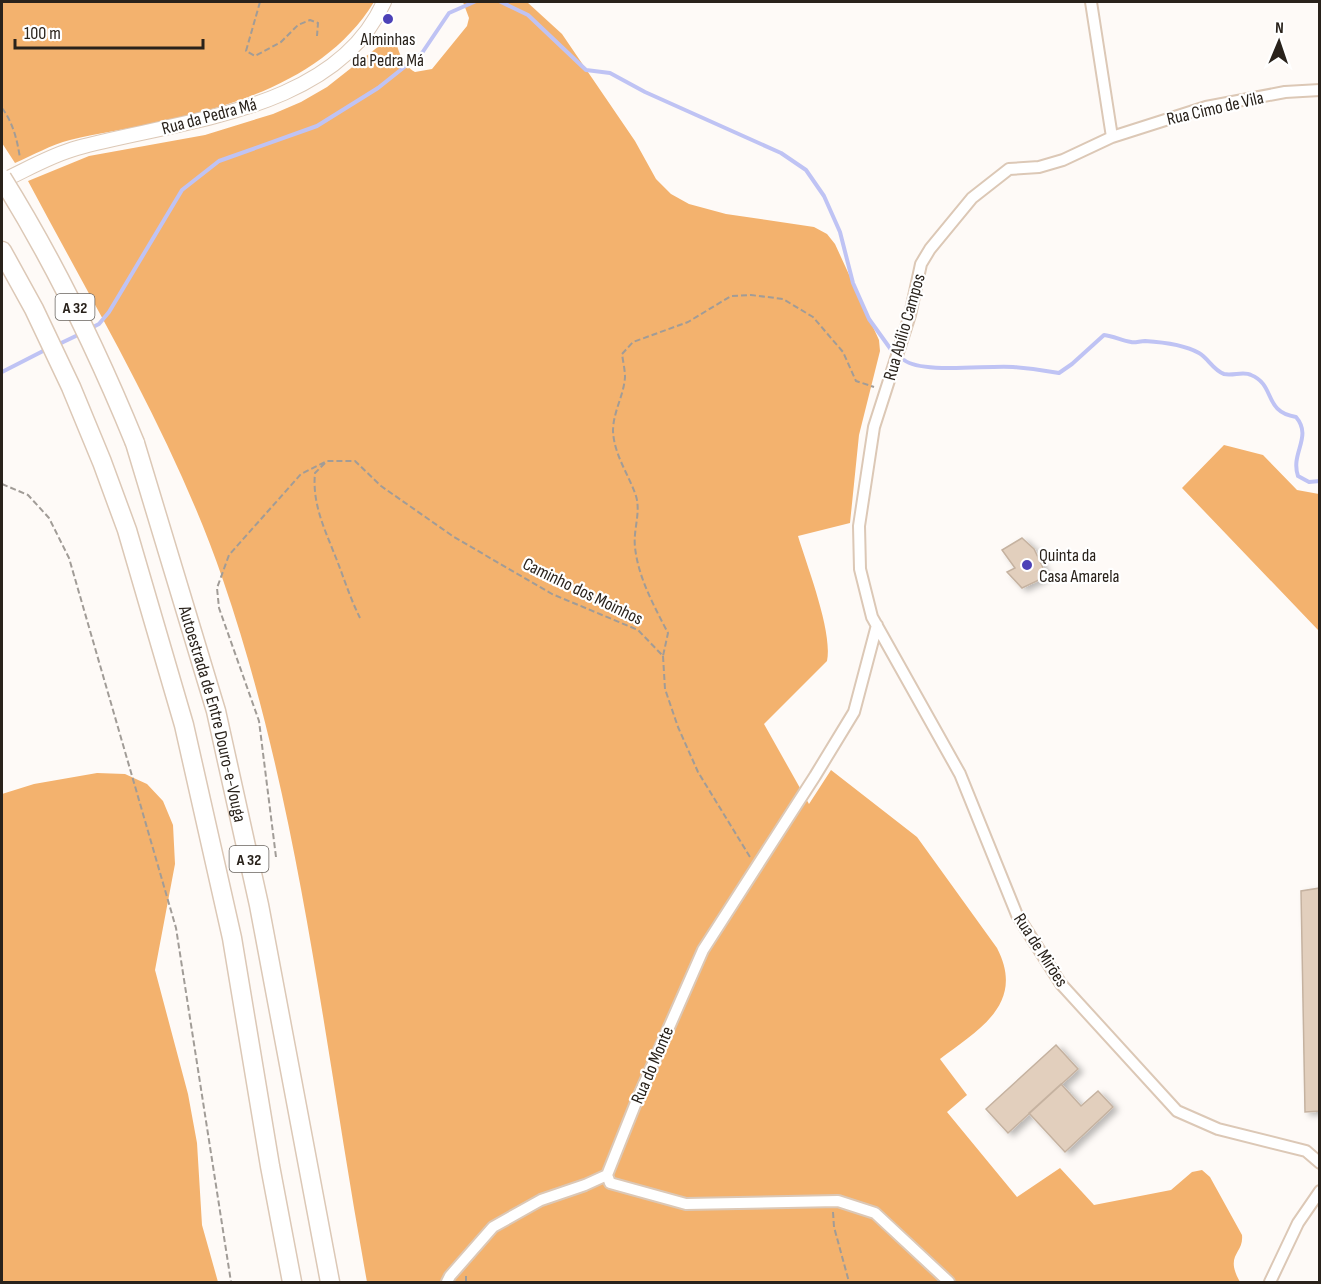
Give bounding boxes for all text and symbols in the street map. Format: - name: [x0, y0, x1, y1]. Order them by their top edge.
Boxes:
- scale bar: [15, 12, 202, 50]
- marker: Alminhas da Pedra Má: [381, 12, 395, 26]
- north arrow: [1249, 12, 1309, 72]
- text: N: [1275, 19, 1284, 38]
- text: 100 m: [24, 23, 61, 44]
- place label: Alminhas da Pedra Má: [352, 29, 424, 71]
- street label: Rua Cimo de Vila: [1165, 87, 1266, 130]
- street label: Rua da Pedra Má: [159, 94, 259, 139]
- street label: Rua Abílio Campos: [879, 271, 930, 383]
- road number: A 32: [56, 294, 94, 320]
- place label: Quinta da Casa Amarela: [1039, 545, 1120, 587]
- street label: Caminho dos Moinhos: [519, 553, 646, 630]
- marker: Quinta da Casa Amarela: [1020, 558, 1034, 572]
- street label: Autoestrada de Entre Douro-e-Vouga: [174, 603, 250, 824]
- road number: A 32: [230, 846, 268, 872]
- street label: Rua de Mirões: [1009, 910, 1072, 991]
- street label: Rua do Monte: [627, 1023, 678, 1107]

